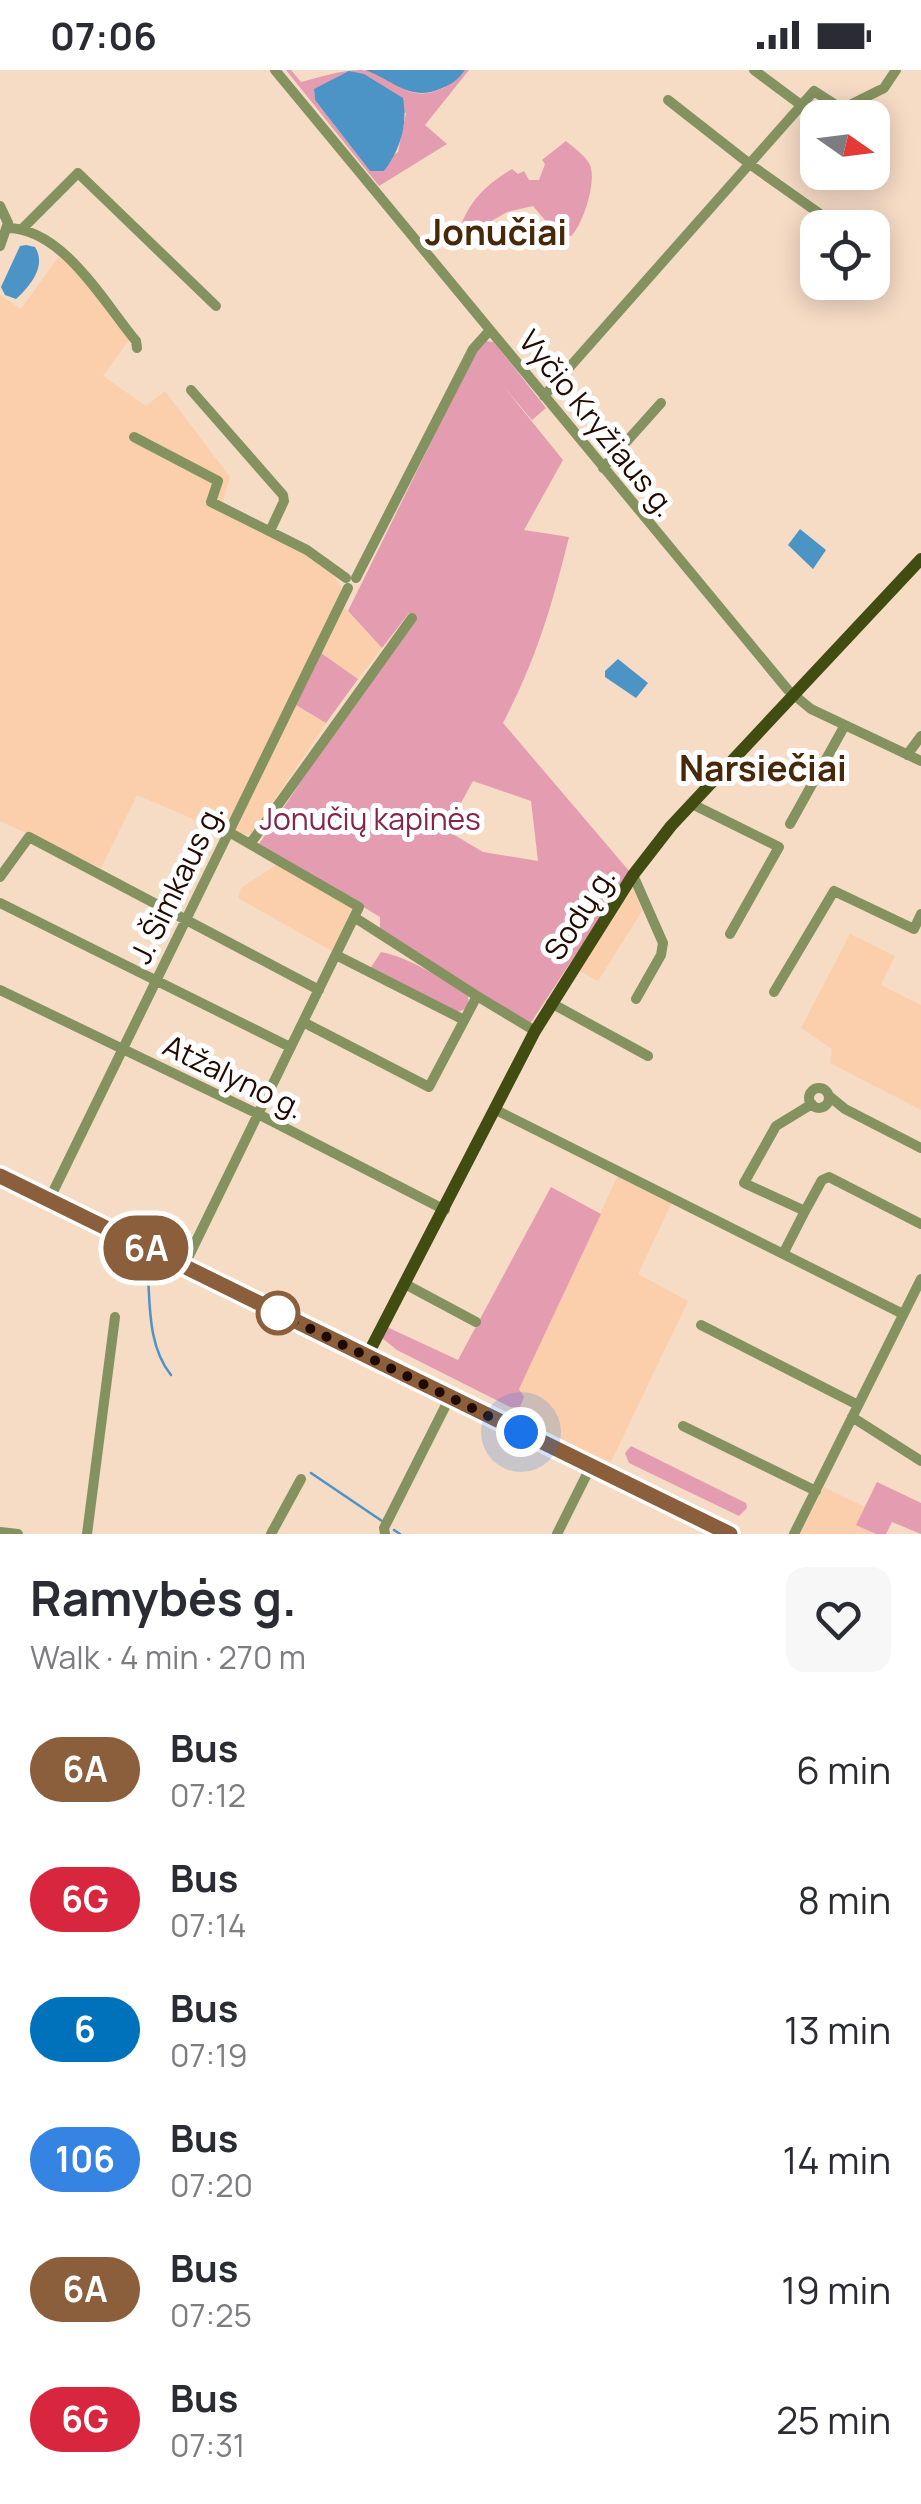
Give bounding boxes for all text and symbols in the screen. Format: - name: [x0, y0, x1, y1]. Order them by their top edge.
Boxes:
- text: 07:06: [50, 9, 157, 61]
- north arrow: [800, 100, 890, 190]
- map controls: [800, 100, 890, 300]
- district label: Jonučiai: [425, 208, 567, 256]
- button: locate: [800, 210, 890, 300]
- street label: Vyčio Kryžiaus g.: [510, 321, 686, 525]
- district label: Narsiečiai: [679, 744, 847, 792]
- street label: J. Šimkaus g.: [120, 796, 232, 970]
- park label: Jonučių kapinės: [259, 798, 481, 839]
- street label: Sodų g.: [534, 859, 624, 967]
- street label: Atžalyno g.: [157, 1024, 311, 1128]
- line badge: 6A: [101, 1216, 191, 1280]
- text: 6A: [123, 1224, 169, 1272]
- unlabelled marker: [257, 1292, 299, 1334]
- your location: [496, 1407, 546, 1457]
- text: Ramybės g.: [30, 1565, 297, 1630]
- button: heart: [786, 1567, 891, 1672]
- text: Walk · 4 min · 270 m: [30, 1635, 306, 1679]
- text: Bus: [170, 1721, 238, 1773]
- text: 6 min: [796, 1743, 891, 1795]
- text: 6A: [62, 1745, 108, 1793]
- text: 07:12: [170, 1773, 246, 1817]
- text: Bus: [170, 1851, 238, 1903]
- text: 8 min: [798, 1873, 891, 1925]
- text: 6G: [61, 1875, 109, 1923]
- text: 07:14: [170, 1903, 247, 1947]
- text: Bus: [170, 1981, 238, 2033]
- text: 13 min: [784, 2003, 891, 2055]
- text: 6: [74, 2005, 96, 2053]
- text: 07:19: [170, 2033, 248, 2077]
- text: Bus: [170, 2111, 238, 2163]
- text: 14 min: [783, 2133, 891, 2185]
- text: 106: [55, 2135, 115, 2183]
- text: 07:20: [170, 2163, 253, 2207]
- text: Bus: [170, 2241, 238, 2293]
- text: 19 min: [781, 2263, 891, 2315]
- text: 6A: [62, 2265, 108, 2313]
- text: 07:25: [170, 2293, 252, 2337]
- text: Bus: [170, 2371, 238, 2423]
- text: 25 min: [776, 2393, 891, 2445]
- text: 6G: [61, 2395, 109, 2443]
- text: 07:31: [170, 2423, 245, 2467]

